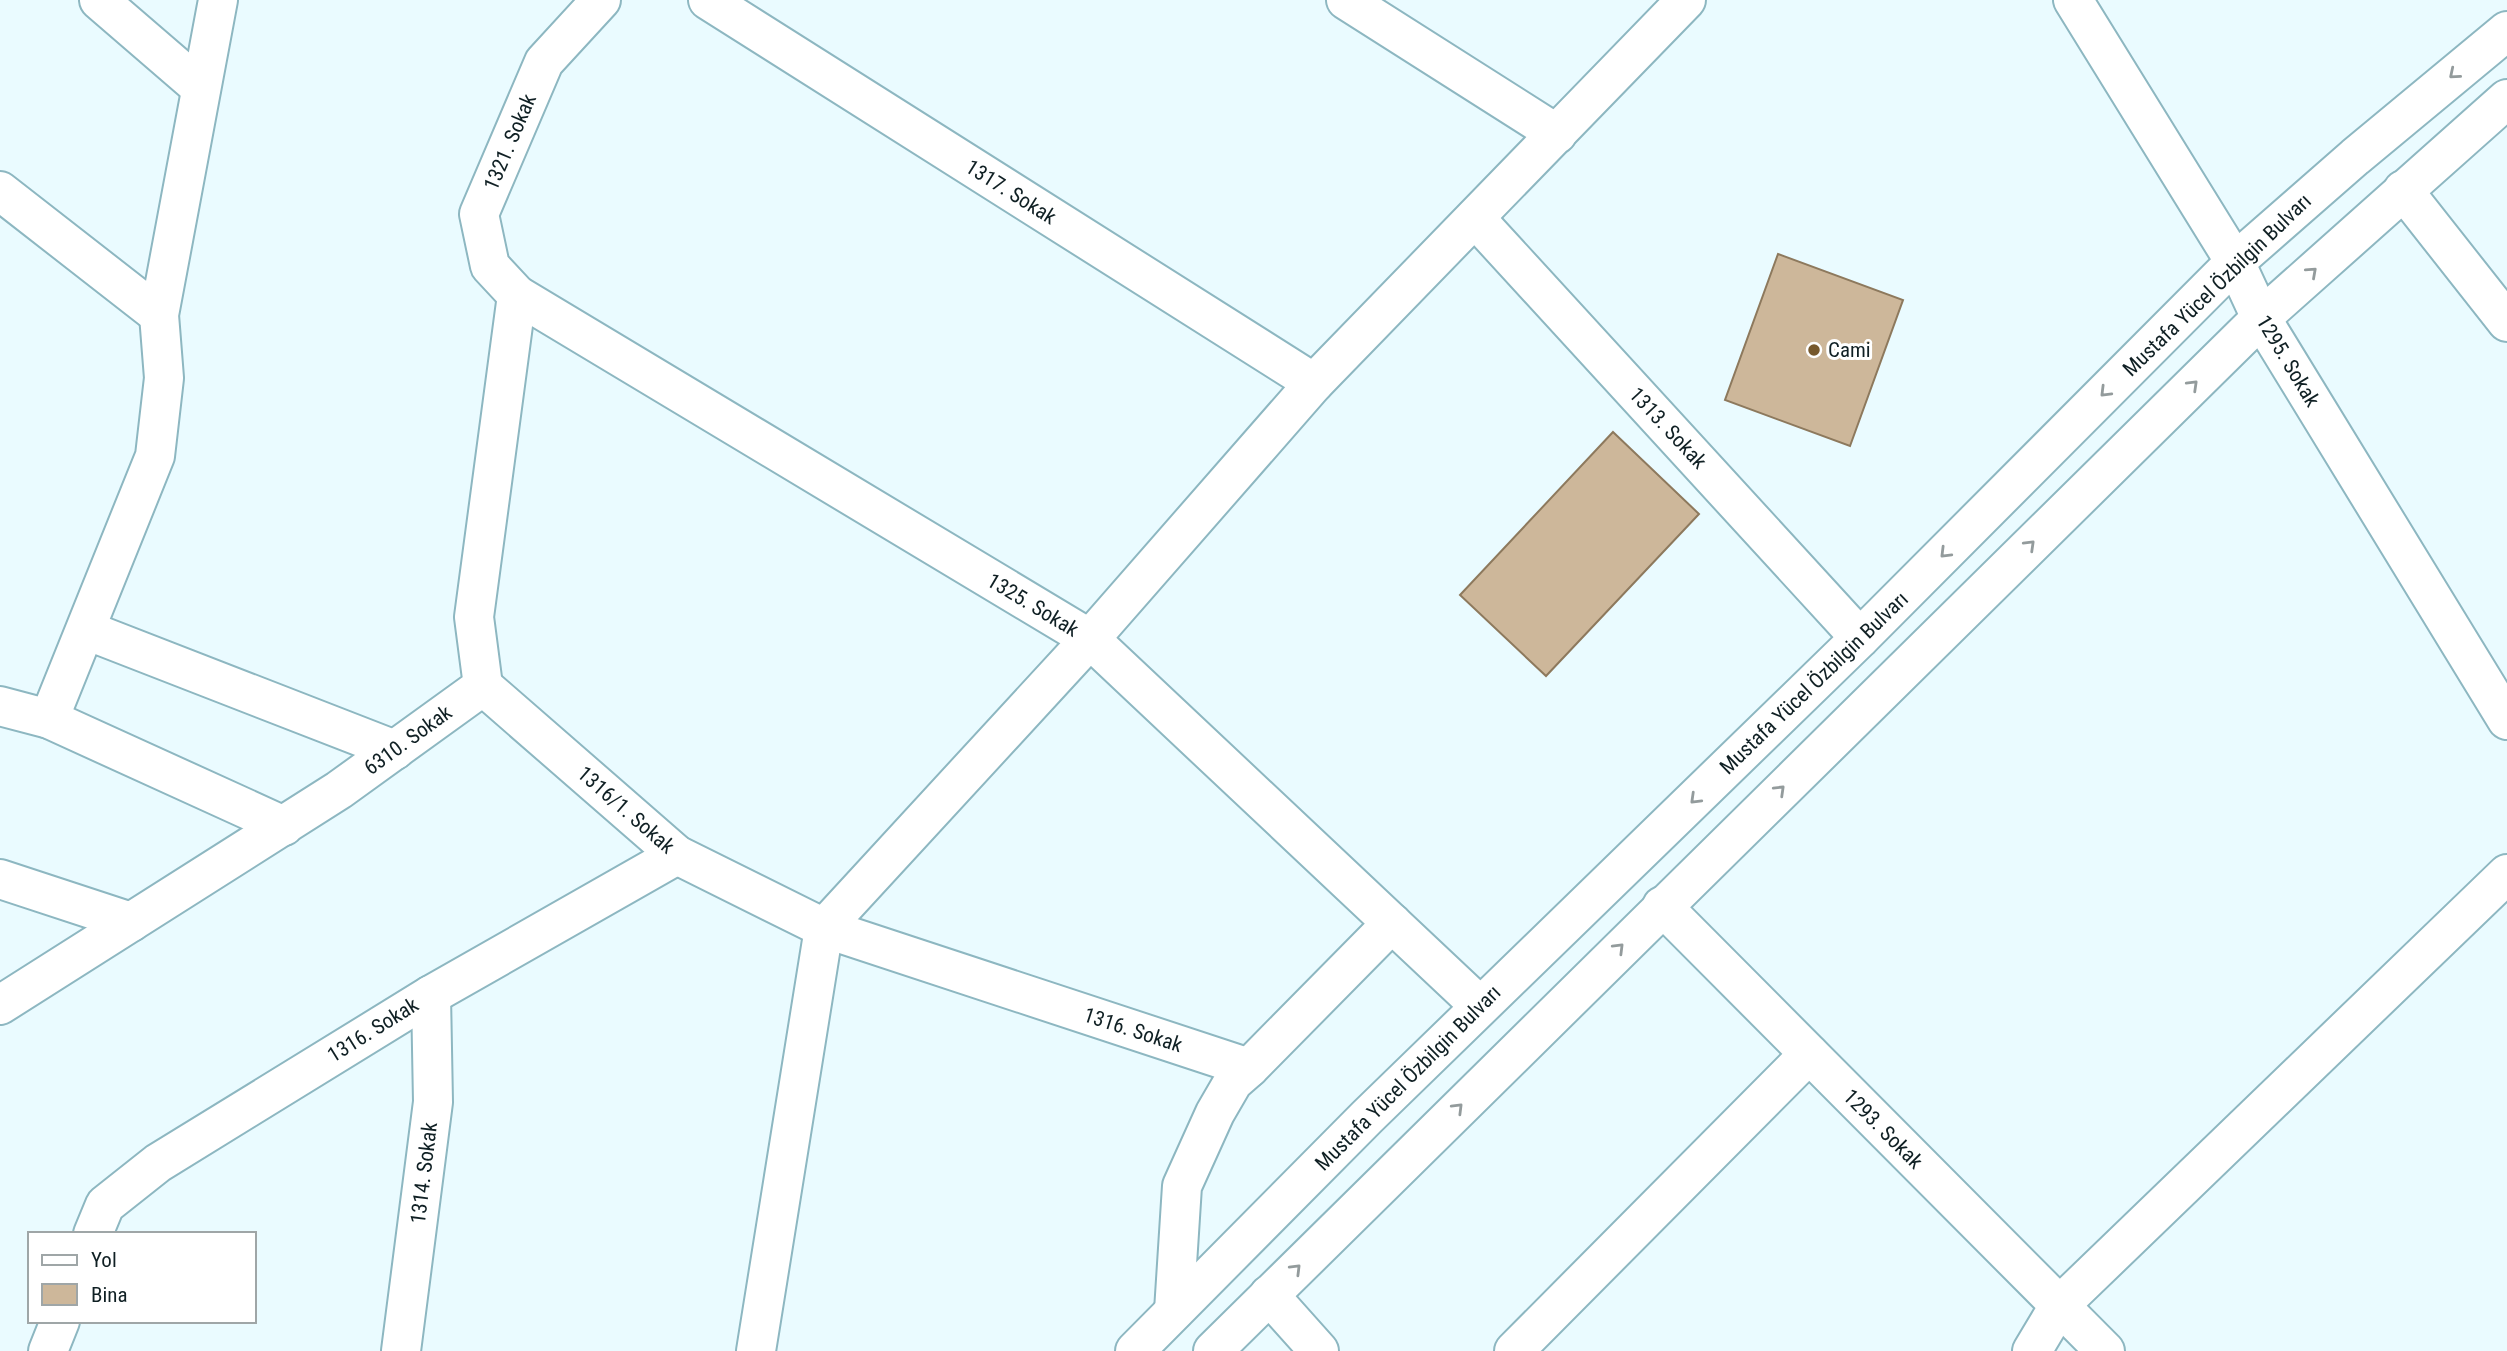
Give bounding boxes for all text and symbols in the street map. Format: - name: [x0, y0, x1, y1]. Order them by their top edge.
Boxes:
- one-way arrow: [2450, 66, 2463, 78]
- street label: 1321. Sokak: [479, 90, 541, 194]
- street label: 1317. Sokak: [961, 155, 1061, 230]
- street label: Mustafa Yücel Özbilgin Bulvarı: [2118, 189, 2316, 381]
- one-way arrow: [2304, 268, 2317, 280]
- street label: 1295. Sokak: [2251, 311, 2325, 411]
- place label: Cami: [1828, 338, 1871, 362]
- marker: Cami: [1806, 342, 1822, 358]
- one-way arrow: [2184, 381, 2197, 394]
- street label: 1313. Sokak: [1624, 382, 1712, 474]
- one-way arrow: [2101, 384, 2114, 397]
- one-way arrow: [2022, 540, 2035, 553]
- one-way arrow: [1940, 545, 1953, 558]
- street label: 1325. Sokak: [983, 568, 1083, 642]
- street label: Mustafa Yücel Özbilgin Bulvarı: [1715, 587, 1913, 779]
- street label: 6310. Sokak: [360, 700, 457, 780]
- street label: 1316/1. Sokak: [573, 761, 680, 859]
- one-way arrow: [1772, 785, 1785, 798]
- one-way arrow: [1690, 790, 1703, 803]
- one-way arrow: [1611, 944, 1624, 957]
- street label: Mustafa Yücel Özbilgin Bulvarı: [1310, 980, 1506, 1176]
- street label: 1316. Sokak: [323, 992, 423, 1067]
- street label: 1316. Sokak: [1081, 1003, 1186, 1057]
- street label: 1293. Sokak: [1838, 1084, 1928, 1174]
- one-way arrow: [1449, 1104, 1462, 1117]
- street label: 1314. Sokak: [406, 1120, 442, 1225]
- legend: [28, 1232, 256, 1323]
- text: Yol: [91, 1248, 117, 1272]
- one-way arrow: [1288, 1264, 1301, 1277]
- text: Bina: [91, 1283, 128, 1307]

